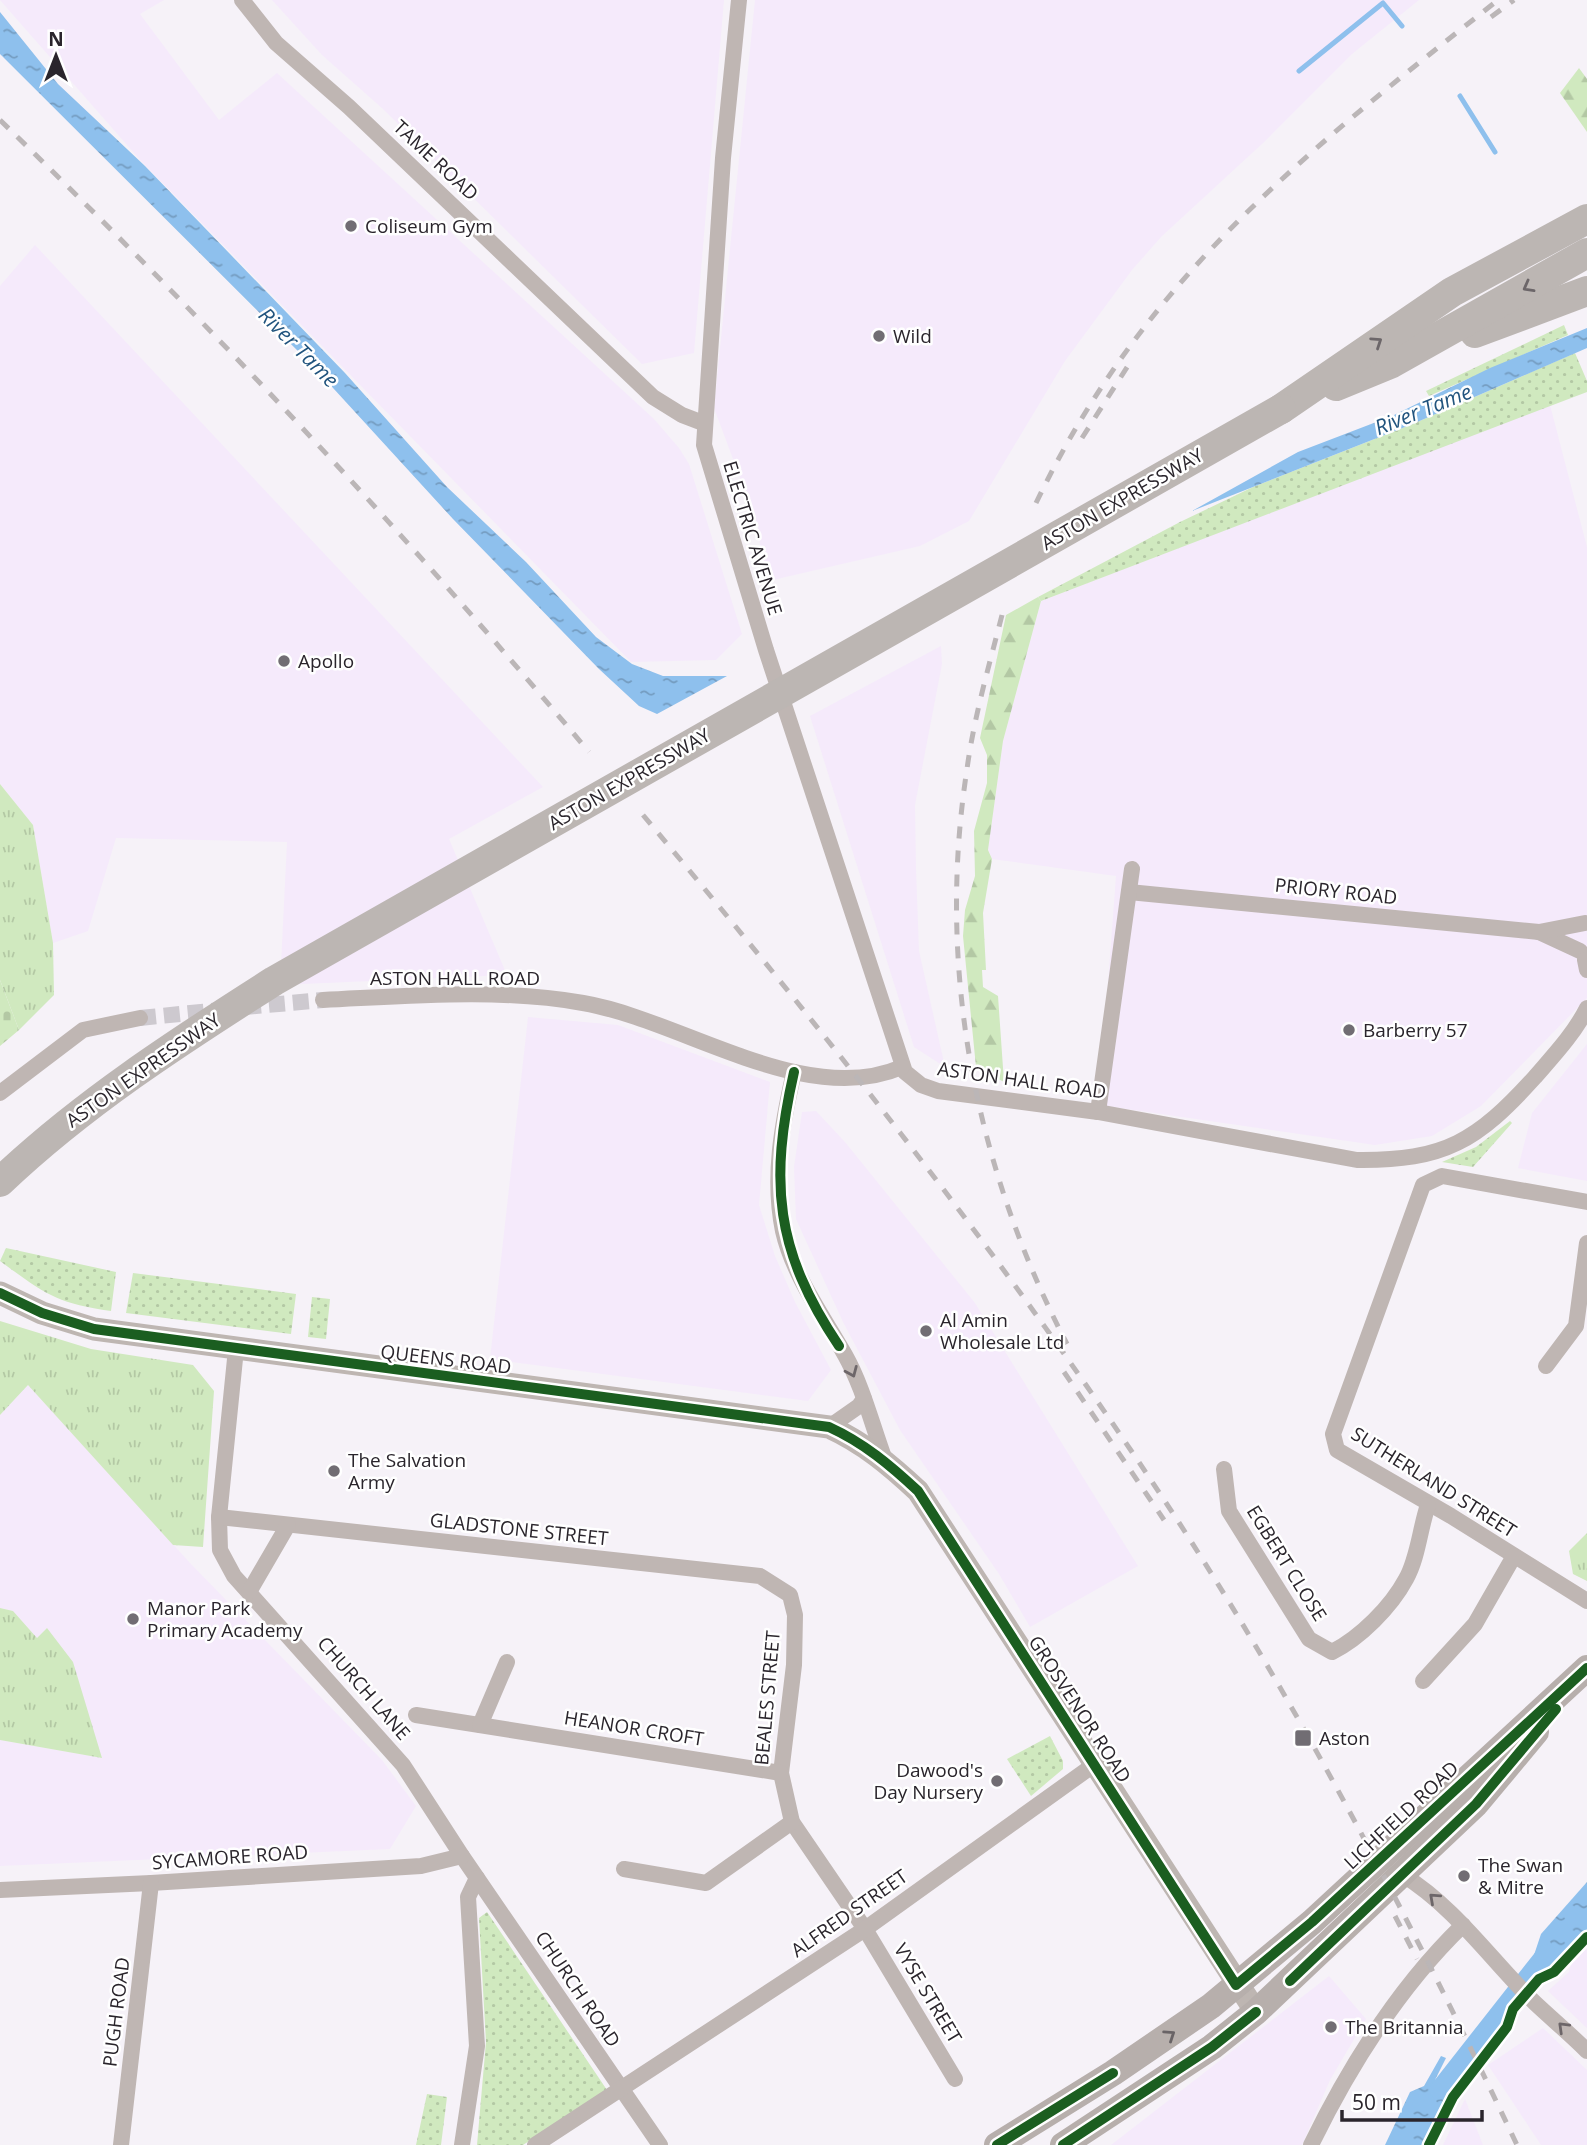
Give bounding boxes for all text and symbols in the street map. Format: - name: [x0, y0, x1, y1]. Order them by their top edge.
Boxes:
- north arrow: [21, 21, 91, 91]
- text: N: [48, 26, 64, 52]
- street label: TAME ROAD: [388, 114, 484, 206]
- place label: Coliseum Gym: [365, 213, 493, 239]
- marker: Coliseum Gym: [343, 218, 359, 234]
- one-way arrow: [1522, 278, 1535, 291]
- water label: River Tame: [253, 301, 345, 393]
- place label: Wild: [893, 323, 932, 349]
- marker: Wild: [871, 328, 887, 344]
- one-way arrow: [1370, 338, 1383, 351]
- water label: River Tame: [1370, 377, 1476, 441]
- street label: ASTON EXPRESSWAY: [1036, 442, 1208, 556]
- street label: ELECTRIC AVENUE: [717, 458, 789, 618]
- place label: Apollo: [298, 648, 354, 674]
- marker: Apollo: [276, 653, 292, 669]
- street label: ASTON EXPRESSWAY: [543, 722, 715, 836]
- street label: PRIORY ROAD: [1274, 872, 1398, 910]
- street label: ASTON HALL ROAD: [370, 965, 540, 991]
- street label: ASTON EXPRESSWAY: [61, 1007, 226, 1133]
- place label: Barberry 57: [1363, 1017, 1468, 1043]
- marker: Barberry 57: [1341, 1022, 1357, 1038]
- street label: ASTON HALL ROAD: [936, 1055, 1108, 1105]
- place label: Al Amin Wholesale Ltd: [940, 1307, 1064, 1355]
- marker: Al Amin Wholesale Ltd: [918, 1323, 934, 1339]
- street label: QUEENS ROAD: [379, 1338, 513, 1380]
- one-way arrow: [844, 1366, 858, 1378]
- street label: SUTHERLAND STREET: [1346, 1421, 1522, 1544]
- place label: The Salvation Army: [348, 1447, 466, 1495]
- marker: The Salvation Army: [326, 1463, 342, 1479]
- street label: EGBERT CLOSE: [1241, 1500, 1333, 1626]
- street label: GLADSTONE STREET: [429, 1507, 610, 1551]
- place label: Manor Park Primary Academy: [147, 1595, 303, 1643]
- marker: Manor Park Primary Academy: [125, 1611, 141, 1627]
- street label: BEALES STREET: [748, 1629, 786, 1766]
- street label: GROSVENOR ROAD: [1023, 1630, 1137, 1788]
- street label: CHURCH LANE: [312, 1631, 416, 1745]
- street label: HEANOR CROFT: [562, 1704, 706, 1752]
- place label: Aston: [1319, 1725, 1370, 1751]
- marker: Aston: [1293, 1728, 1313, 1748]
- street label: LICHFIELD ROAD: [1338, 1755, 1464, 1875]
- place label: Dawood's Day Nursery: [873, 1757, 983, 1805]
- marker: Dawood's Day Nursery: [989, 1773, 1005, 1789]
- street label: SYCAMORE ROAD: [151, 1839, 309, 1875]
- place label: The Swan & Mitre: [1478, 1852, 1563, 1900]
- street label: ALFRED STREET: [785, 1863, 913, 1963]
- marker: The Swan & Mitre: [1456, 1868, 1472, 1884]
- one-way arrow: [1429, 1894, 1442, 1907]
- street label: CHURCH ROAD: [530, 1926, 626, 2052]
- street label: VYSE STREET: [888, 1938, 968, 2048]
- street label: PUGH ROAD: [96, 1956, 136, 2068]
- place label: The Britannia: [1345, 2014, 1464, 2040]
- marker: The Britannia: [1323, 2019, 1339, 2035]
- one-way arrow: [1558, 2022, 1571, 2035]
- one-way arrow: [1162, 2031, 1175, 2043]
- scale bar: [1342, 2078, 1482, 2122]
- text: 50 m: [1352, 2088, 1401, 2116]

